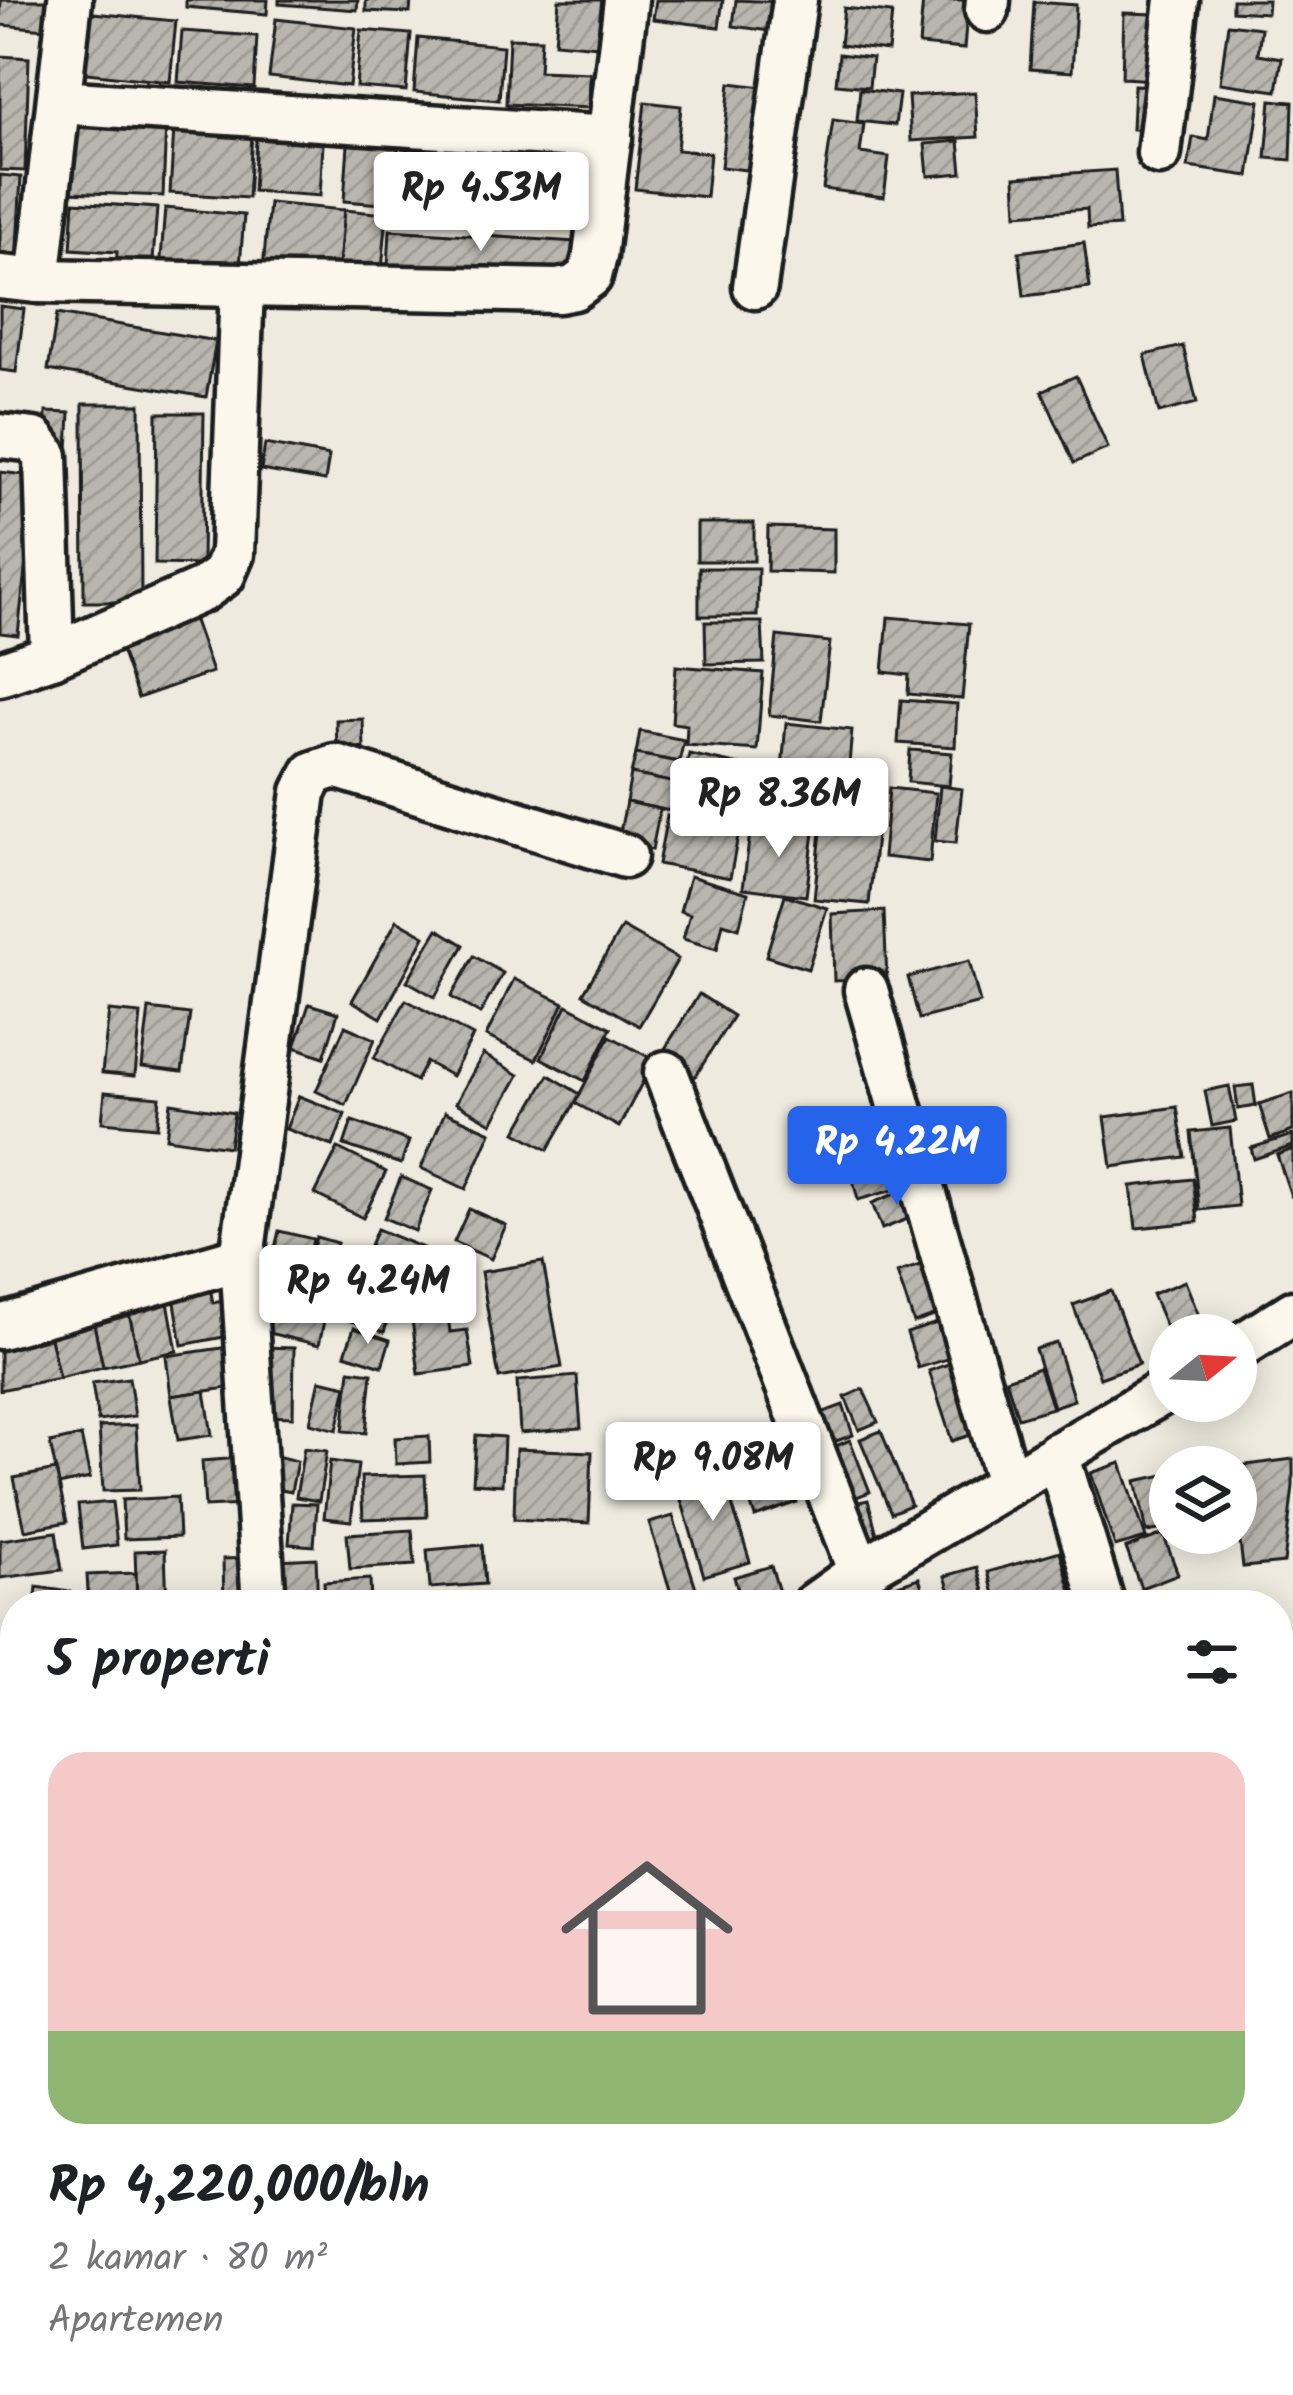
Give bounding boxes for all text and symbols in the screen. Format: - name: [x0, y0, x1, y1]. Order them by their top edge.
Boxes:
- pin: Rp 4.53M: [357, 152, 605, 254]
- text: Rp 4.53M: [401, 160, 561, 222]
- pin: Rp 8.36M: [655, 758, 903, 860]
- text: Rp 8.36M: [697, 766, 861, 828]
- pin: Rp 4.22M: [773, 1106, 1021, 1208]
- text: Rp 4.22M: [815, 1114, 979, 1176]
- pin: Rp 4.24M: [244, 1245, 492, 1347]
- text: Rp 4.24M: [286, 1253, 450, 1315]
- north arrow: [1149, 1314, 1257, 1422]
- map controls: [1149, 1314, 1257, 1554]
- pin: Rp 9.08M: [589, 1422, 837, 1524]
- text: Rp 9.08M: [633, 1430, 793, 1492]
- button: layers: [1149, 1446, 1257, 1554]
- text: 5 properti: [48, 1622, 270, 1703]
- icon: filters: [1179, 1629, 1245, 1695]
- icon: home: [539, 1830, 755, 2046]
- text: Rp 4,220,000/bln: [48, 2148, 429, 2229]
- text: 2 kamar · 80 m²: [48, 2229, 327, 2291]
- text: Apartemen: [48, 2291, 224, 2353]

